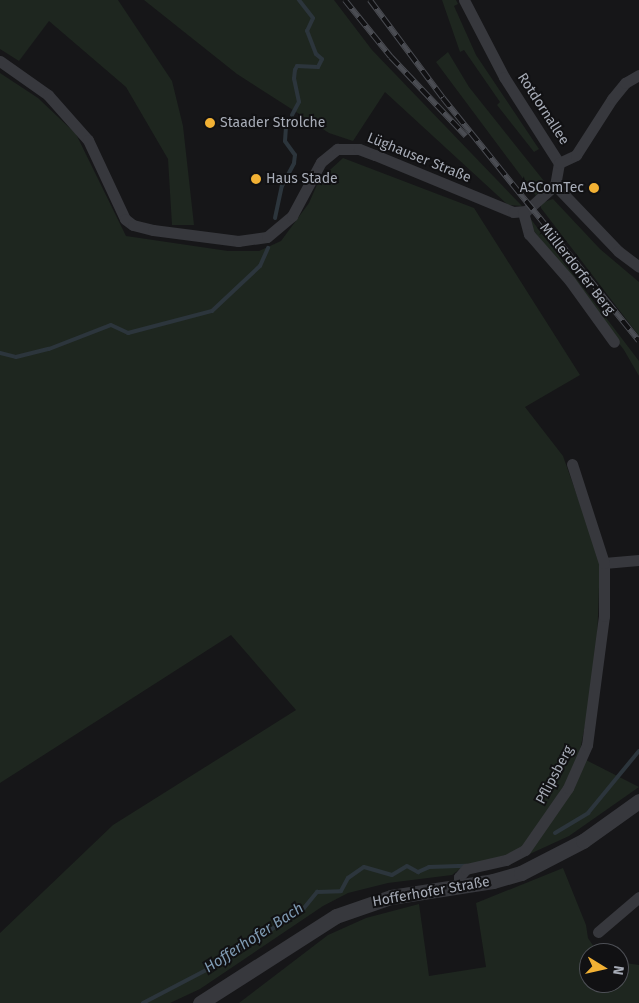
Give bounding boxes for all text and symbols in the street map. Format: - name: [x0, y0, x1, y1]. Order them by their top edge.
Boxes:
- street label: Rotdornallee: [514, 70, 572, 148]
- place label: Staader Strolche: [220, 115, 325, 131]
- marker: Staader Strolche: [204, 117, 216, 129]
- street label: Lüghauser Straße: [365, 129, 473, 187]
- place label: Haus Stade: [266, 171, 338, 187]
- marker: Haus Stade: [250, 173, 262, 185]
- place label: ASComTec: [520, 180, 584, 196]
- marker: ASComTec: [588, 182, 600, 194]
- street label: Müllerdorfer Berg: [536, 220, 618, 318]
- street label: Pflipsberg: [533, 743, 577, 807]
- street label: Hofferhofer Straße: [371, 873, 491, 911]
- water label: Hofferhofer Bach: [201, 899, 307, 977]
- north arrow: [579, 943, 629, 993]
- text: N: [609, 964, 627, 976]

